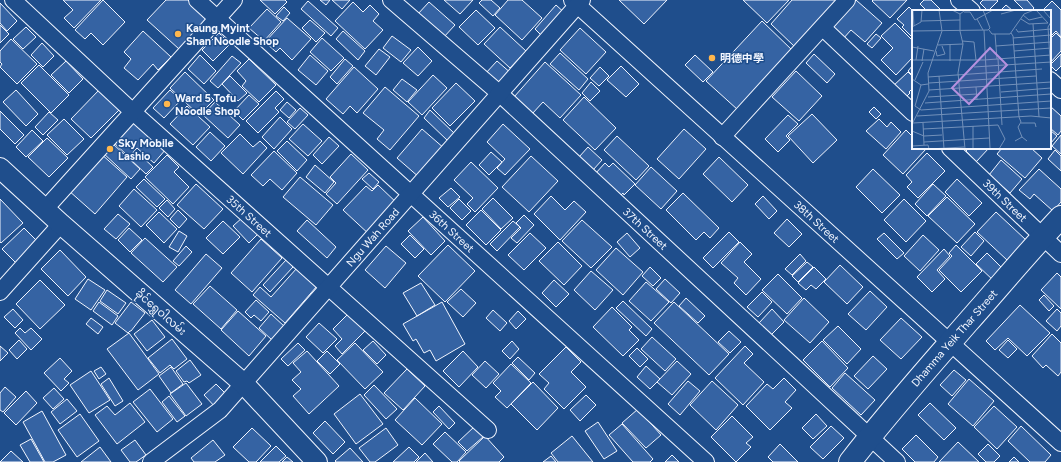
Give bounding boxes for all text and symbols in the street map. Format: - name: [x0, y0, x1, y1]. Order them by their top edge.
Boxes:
- inset map: [912, 10, 1051, 149]
- place label: Kaung Myint Shan Noodle Shop: [186, 22, 279, 48]
- marker: Kaung Myint Shan Noodle Shop: [173, 29, 183, 39]
- place label: 明德中學: [720, 52, 764, 65]
- marker: 明德中學: [707, 53, 717, 63]
- place label: Ward 5 Tofu Noodle Shop: [175, 92, 241, 118]
- marker: Ward 5 Tofu Noodle Shop: [162, 99, 172, 109]
- place label: Sky Mobile Lashio: [118, 137, 174, 163]
- marker: Sky Mobile Lashio: [105, 144, 115, 154]
- street label: 39th Street: [980, 177, 1029, 225]
- street label: 35th Street: [223, 193, 274, 240]
- street label: 38th Street: [791, 198, 842, 246]
- street label: Ngu Wah Road: [344, 205, 402, 269]
- street label: 37th Street: [620, 205, 670, 253]
- street label: 36th Street: [426, 208, 477, 255]
- street label: ခိုင်ရွှေဝါလမ်း: [131, 286, 189, 340]
- street label: Dhamma Yeik Thar Street: [909, 287, 1000, 389]

